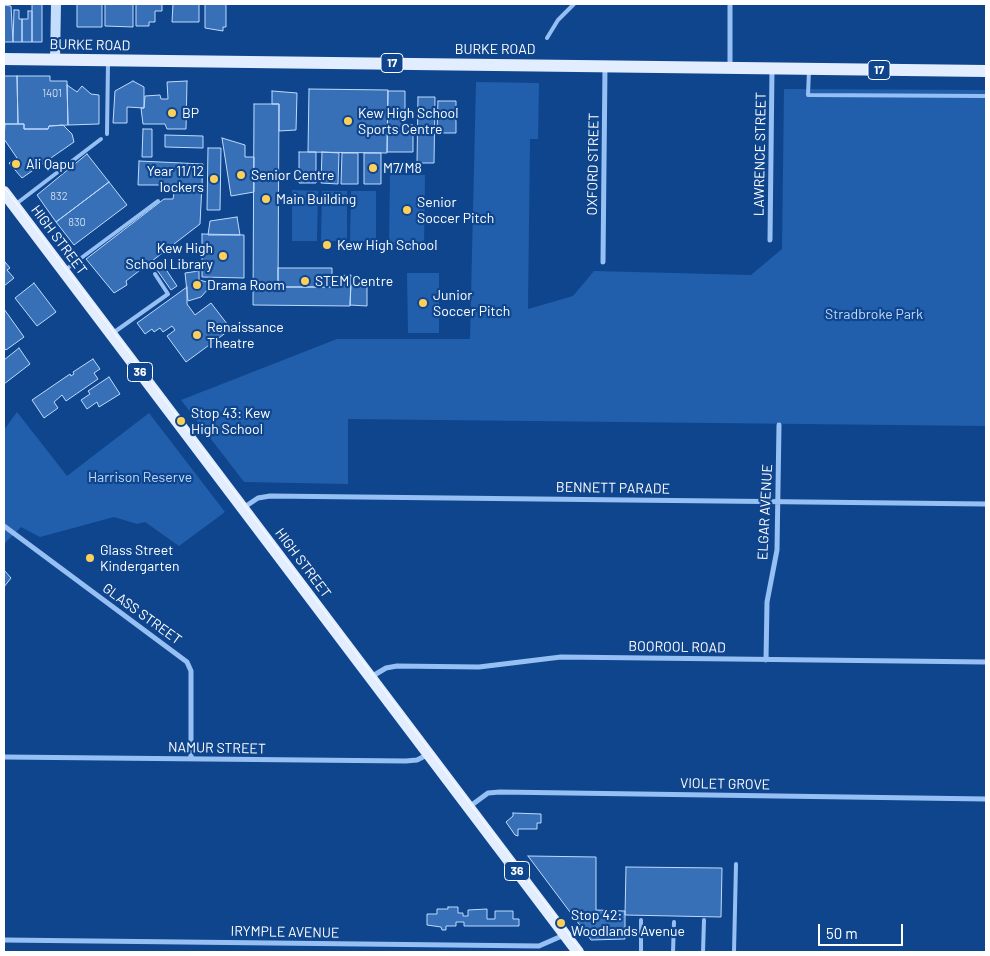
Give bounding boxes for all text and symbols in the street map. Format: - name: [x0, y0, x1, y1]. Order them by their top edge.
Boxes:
- street label: BURKE ROAD: [50, 36, 130, 54]
- street label: BURKE ROAD: [455, 41, 535, 57]
- road number: 17: [381, 54, 403, 72]
- road number: 17: [868, 60, 890, 80]
- house number: 1401: [42, 86, 62, 100]
- street label: LAWRENCE STREET: [751, 92, 769, 216]
- place label: BP: [182, 105, 199, 121]
- place label: Kew High School Sports Centre: [358, 105, 458, 138]
- marker: BP: [166, 107, 178, 119]
- street label: OXFORD STREET: [584, 112, 602, 216]
- marker: Kew High School Sports Centre: [342, 115, 354, 127]
- place label: Ali Qapu: [26, 156, 74, 172]
- marker: Ali Qapu: [10, 158, 22, 170]
- place label: M7/M8: [383, 160, 422, 176]
- marker: M7/M8: [367, 162, 379, 174]
- place label: Year 11/12 lockers: [147, 163, 204, 196]
- place label: Senior Centre: [251, 167, 334, 183]
- marker: Senior Centre: [235, 169, 247, 181]
- marker: Year 11/12 lockers: [208, 173, 220, 185]
- house number: 832: [50, 189, 68, 203]
- place label: Main Building: [276, 191, 356, 207]
- marker: Main Building: [260, 193, 272, 205]
- place label: Senior Soccer Pitch: [417, 194, 494, 226]
- street label: HIGH STREET: [27, 202, 91, 278]
- marker: Senior Soccer Pitch: [401, 204, 413, 216]
- house number: 830: [68, 215, 86, 229]
- place label: Kew High School: [337, 237, 437, 253]
- marker: Kew High School: [321, 239, 333, 251]
- place label: Kew High School Library: [125, 240, 213, 272]
- marker: Kew High School Library: [217, 250, 229, 262]
- place label: STEM Centre: [315, 273, 393, 289]
- marker: STEM Centre: [299, 275, 311, 287]
- place label: Drama Room: [207, 277, 285, 293]
- marker: Drama Room: [191, 279, 203, 291]
- place label: Junior Soccer Pitch: [433, 287, 510, 320]
- marker: Junior Soccer Pitch: [417, 297, 429, 309]
- park label: Stradbroke Park: [825, 306, 923, 322]
- place label: Renaissance Theatre: [207, 319, 284, 352]
- marker: Renaissance Theatre: [191, 329, 203, 341]
- road number: 36: [128, 362, 152, 382]
- place label: Stop 43: Kew High School: [191, 405, 270, 438]
- marker: Stop 43: Kew High School: [175, 415, 187, 427]
- street label: ELGAR AVENUE: [754, 464, 776, 560]
- park label: Harrison Reserve: [88, 469, 192, 485]
- street label: BENNETT PARADE: [556, 479, 670, 497]
- street label: HIGH STREET: [271, 525, 335, 601]
- place label: Glass Street Kindergarten: [100, 542, 179, 574]
- marker: Glass Street Kindergarten: [84, 552, 96, 564]
- street label: GLASS STREET: [99, 580, 185, 648]
- street label: BOOROOL ROAD: [628, 638, 726, 656]
- street label: NAMUR STREET: [168, 739, 266, 757]
- street label: VIOLET GROVE: [680, 775, 770, 793]
- road number: 36: [504, 861, 530, 880]
- place label: Stop 42: Woodlands Avenue: [571, 907, 685, 940]
- scale bar: [820, 914, 905, 946]
- marker: Stop 42: Woodlands Avenue: [555, 917, 567, 929]
- street label: IRYMPLE AVENUE: [230, 923, 340, 941]
- text: 50 m: [826, 924, 858, 942]

